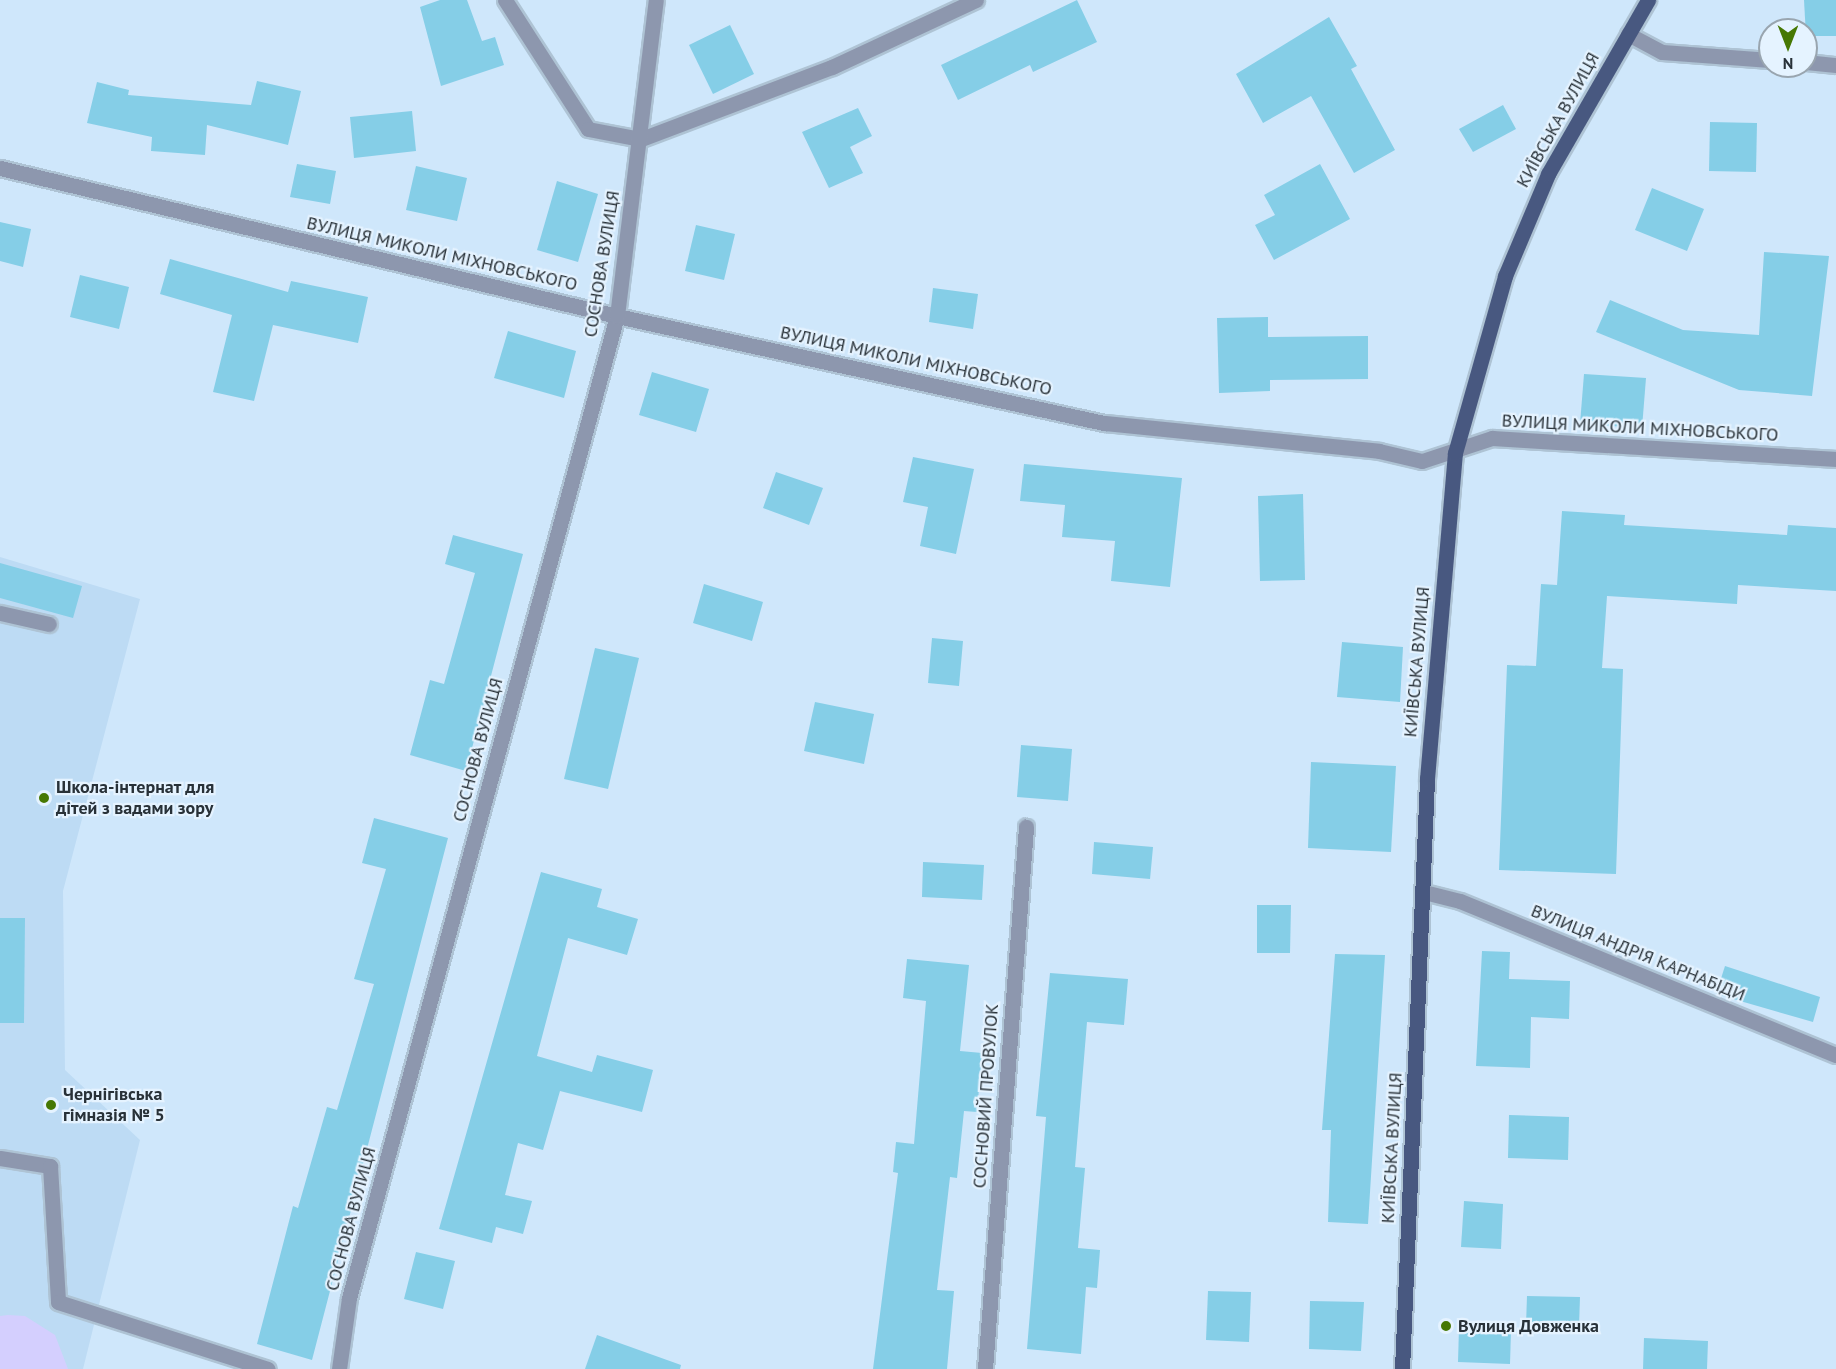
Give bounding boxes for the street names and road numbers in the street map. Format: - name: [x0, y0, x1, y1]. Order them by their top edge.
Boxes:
- street label: КИЇВСЬКА ВУЛИЦЯ: [1512, 48, 1604, 192]
- street label: СОСНОВА ВУЛИЦЯ: [580, 189, 624, 339]
- street label: ВУЛИЦЯ МИКОЛИ МІХНОВСЬКОГО: [305, 212, 579, 296]
- street label: ВУЛИЦЯ МИКОЛИ МІХНОВСЬКОГО: [778, 322, 1054, 400]
- street label: ВУЛИЦЯ МИКОЛИ МІХНОВСЬКОГО: [1501, 410, 1779, 446]
- street label: КИЇВСЬКА ВУЛИЦЯ: [1400, 586, 1434, 738]
- street label: СОСНОВА ВУЛИЦЯ: [448, 675, 508, 825]
- street label: ВУЛИЦЯ АНДРІЯ КАРНАБІДИ: [1528, 900, 1748, 1006]
- street label: СОСНОВИЙ ПРОВУЛОК: [969, 1003, 1003, 1189]
- street label: КИЇВСЬКА ВУЛИЦЯ: [1377, 1072, 1407, 1224]
- street label: СОСНОВА ВУЛИЦЯ: [321, 1144, 381, 1294]

